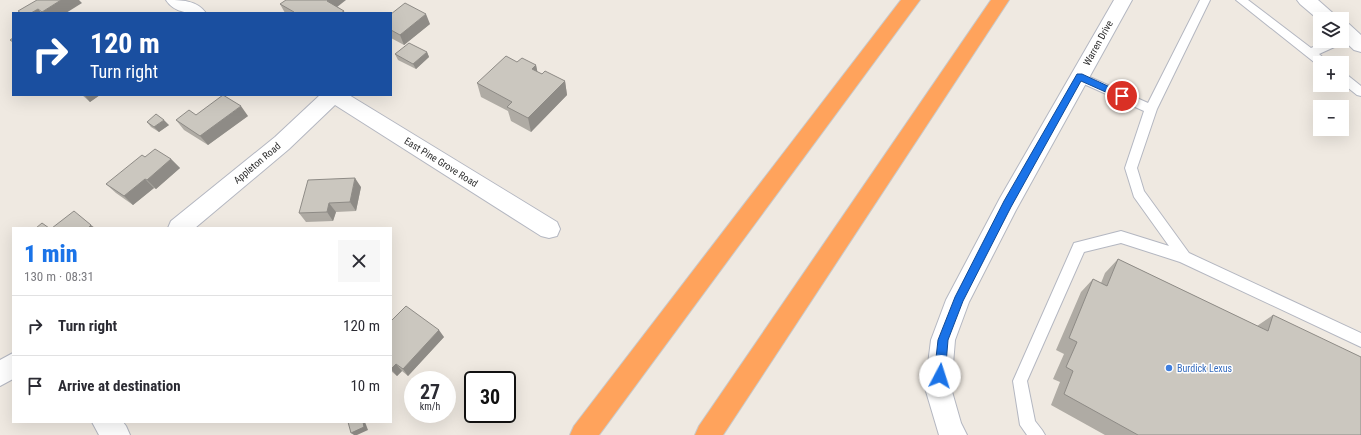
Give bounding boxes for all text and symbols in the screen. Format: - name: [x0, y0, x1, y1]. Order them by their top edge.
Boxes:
- map controls: [1313, 12, 1349, 136]
- button: layers: [1313, 12, 1349, 48]
- street label: Warren Drive: [1081, 18, 1115, 68]
- text: 120 m: [90, 27, 160, 60]
- icon: right: [24, 28, 76, 80]
- button: +: [1313, 56, 1349, 92]
- text: Turn right: [90, 61, 158, 82]
- pin: [1105, 79, 1139, 113]
- icon: arrive: [1111, 85, 1133, 107]
- button: −: [1313, 100, 1349, 136]
- street label: East Pine Grove Road: [402, 135, 480, 189]
- street label: Appleton Road: [231, 140, 283, 186]
- text: 1 min: [24, 240, 78, 268]
- button: close: [338, 240, 380, 282]
- text: 130 m · 08:31: [24, 269, 94, 284]
- icon: right: [24, 315, 46, 337]
- text: Turn right: [58, 317, 117, 335]
- text: 120 m: [343, 317, 380, 335]
- position arrow: [919, 355, 961, 397]
- marker: Burdick Lexus: [1164, 363, 1174, 373]
- place label: Burdick Lexus: [1177, 363, 1233, 374]
- speed limit sign: 30: [464, 371, 516, 423]
- icon: arrive: [24, 375, 46, 397]
- text: Arrive at destination: [58, 377, 181, 395]
- text: 10 m: [350, 377, 380, 395]
- text: 27: [420, 380, 440, 404]
- text: km/h: [420, 401, 440, 412]

